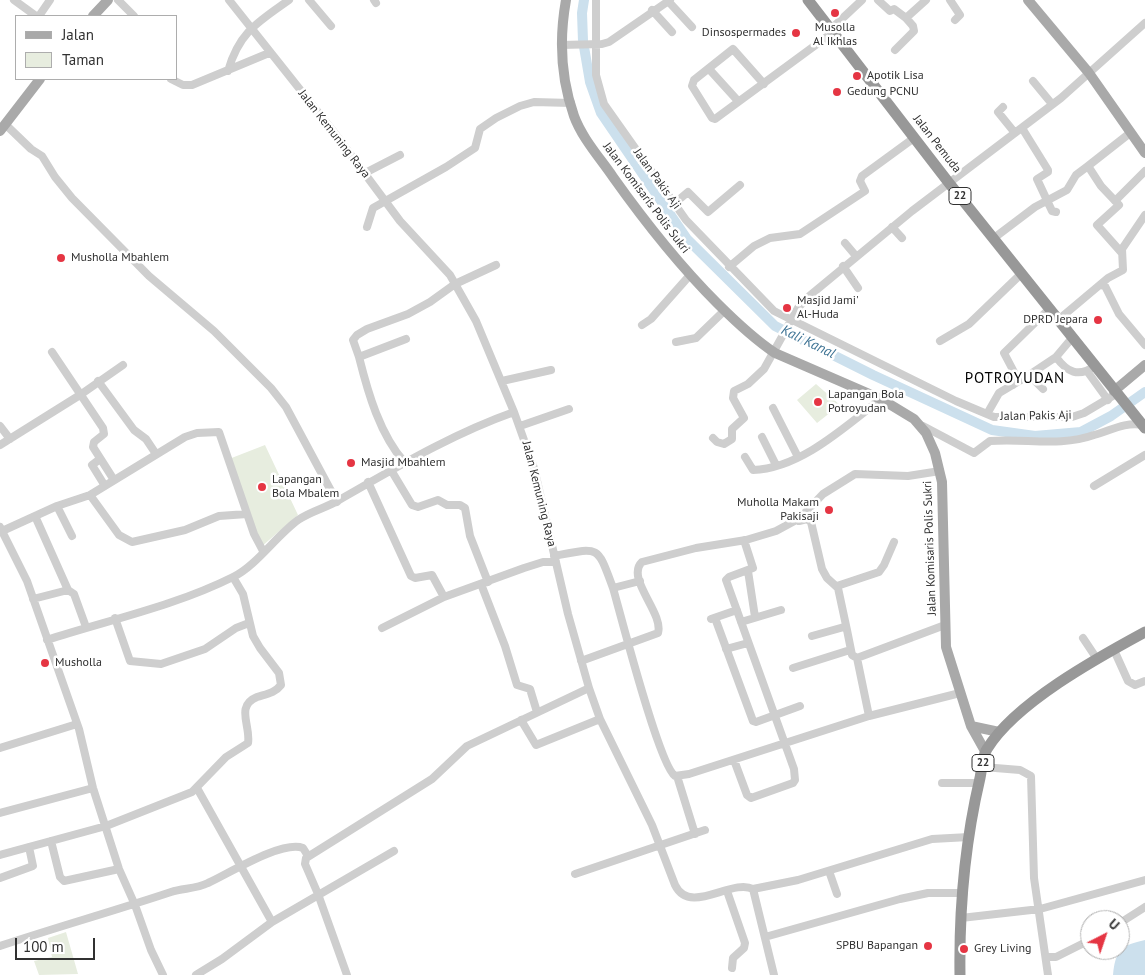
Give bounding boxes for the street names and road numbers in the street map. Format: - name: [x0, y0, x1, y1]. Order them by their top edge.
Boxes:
- street label: Jalan Kemuning Raya: [295, 87, 373, 181]
- street label: Jalan Pemuda: [910, 112, 964, 176]
- street label: Jalan Komisaris Polis Sukri: [600, 140, 692, 256]
- street label: Jalan Pakis Aji: [630, 146, 684, 212]
- road number: 22: [949, 188, 971, 205]
- street label: Jalan Pakis Aji: [1000, 408, 1072, 424]
- street label: Jalan Kemuning Raya: [519, 440, 559, 548]
- street label: Jalan Komisaris Polis Sukri: [920, 480, 940, 616]
- road number: 22: [972, 754, 994, 771]

